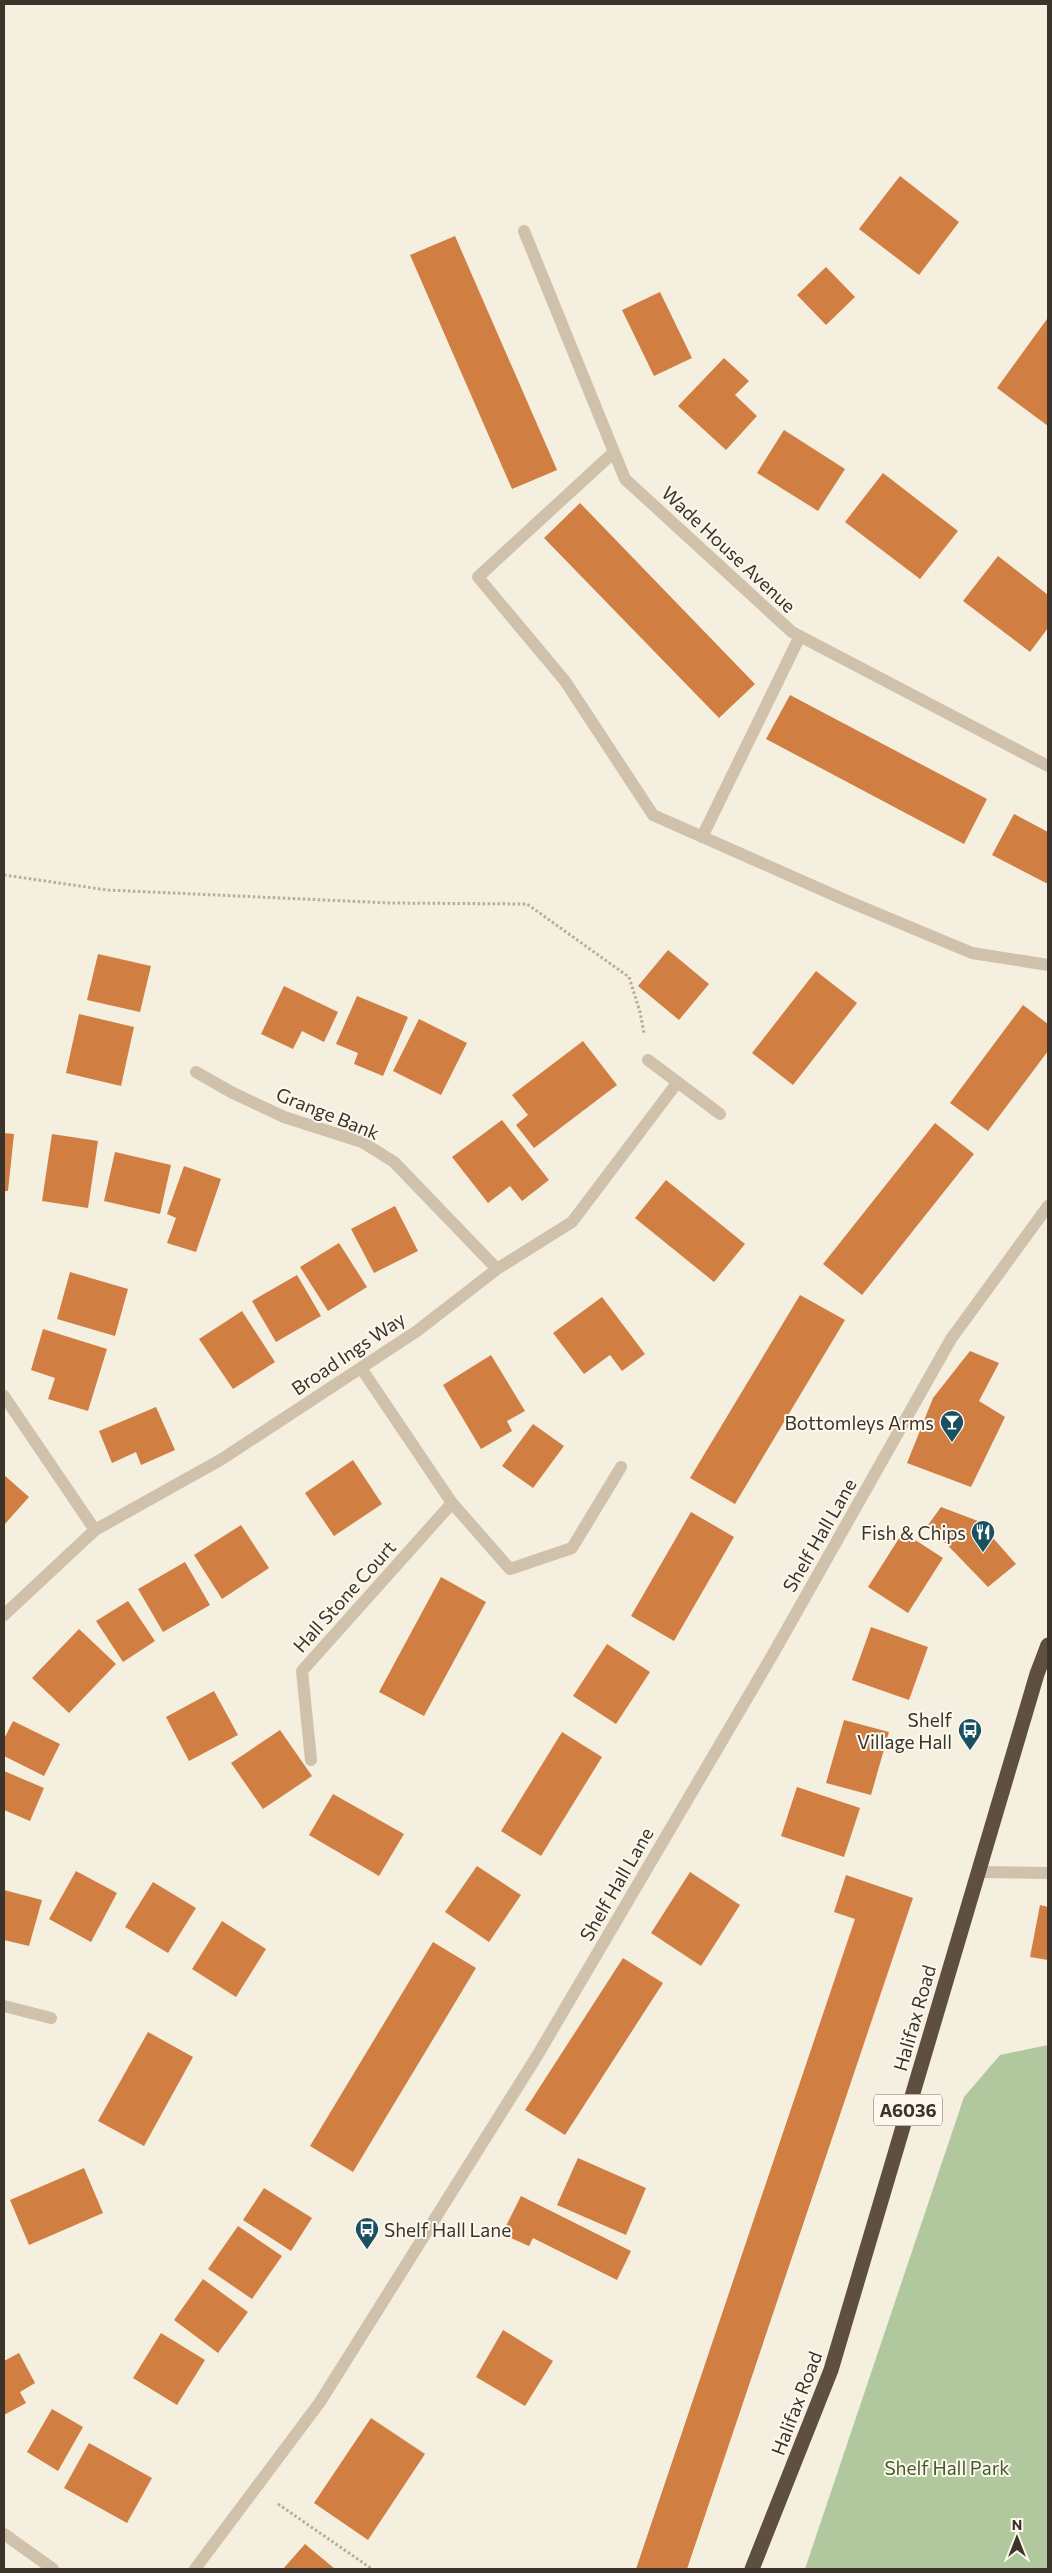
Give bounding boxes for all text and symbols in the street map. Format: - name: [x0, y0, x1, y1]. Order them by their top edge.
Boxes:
- street label: Wade House Avenue: [657, 481, 801, 617]
- street label: Grange Bank: [273, 1082, 383, 1144]
- street label: Broad Ings Way: [287, 1306, 409, 1399]
- bar icon: Bottomleys Arms: [939, 1409, 965, 1443]
- place label: Bottomleys Arms: [785, 1411, 934, 1434]
- street label: Shelf Hall Lane: [777, 1474, 861, 1596]
- restaurant icon: Fish & Chips: [970, 1519, 996, 1553]
- place label: Fish & Chips: [861, 1521, 966, 1544]
- street label: Hall Stone Court: [288, 1535, 400, 1657]
- place label: Shelf Village Hall: [857, 1708, 952, 1753]
- bus stop icon: Shelf Village Hall: [957, 1717, 983, 1751]
- street label: Shelf Hall Lane: [574, 1823, 658, 1945]
- street label: Halifax Road: [888, 1962, 940, 2074]
- road number: A6036: [874, 2094, 942, 2126]
- bus stop icon: Shelf Hall Lane: [354, 2216, 380, 2250]
- place label: Shelf Hall Lane: [384, 2218, 511, 2241]
- street label: Halifax Road: [766, 2348, 826, 2458]
- park label: Shelf Hall Park: [884, 2456, 1010, 2479]
- north arrow: [992, 2513, 1042, 2563]
- text: N: [1012, 2516, 1022, 2533]

